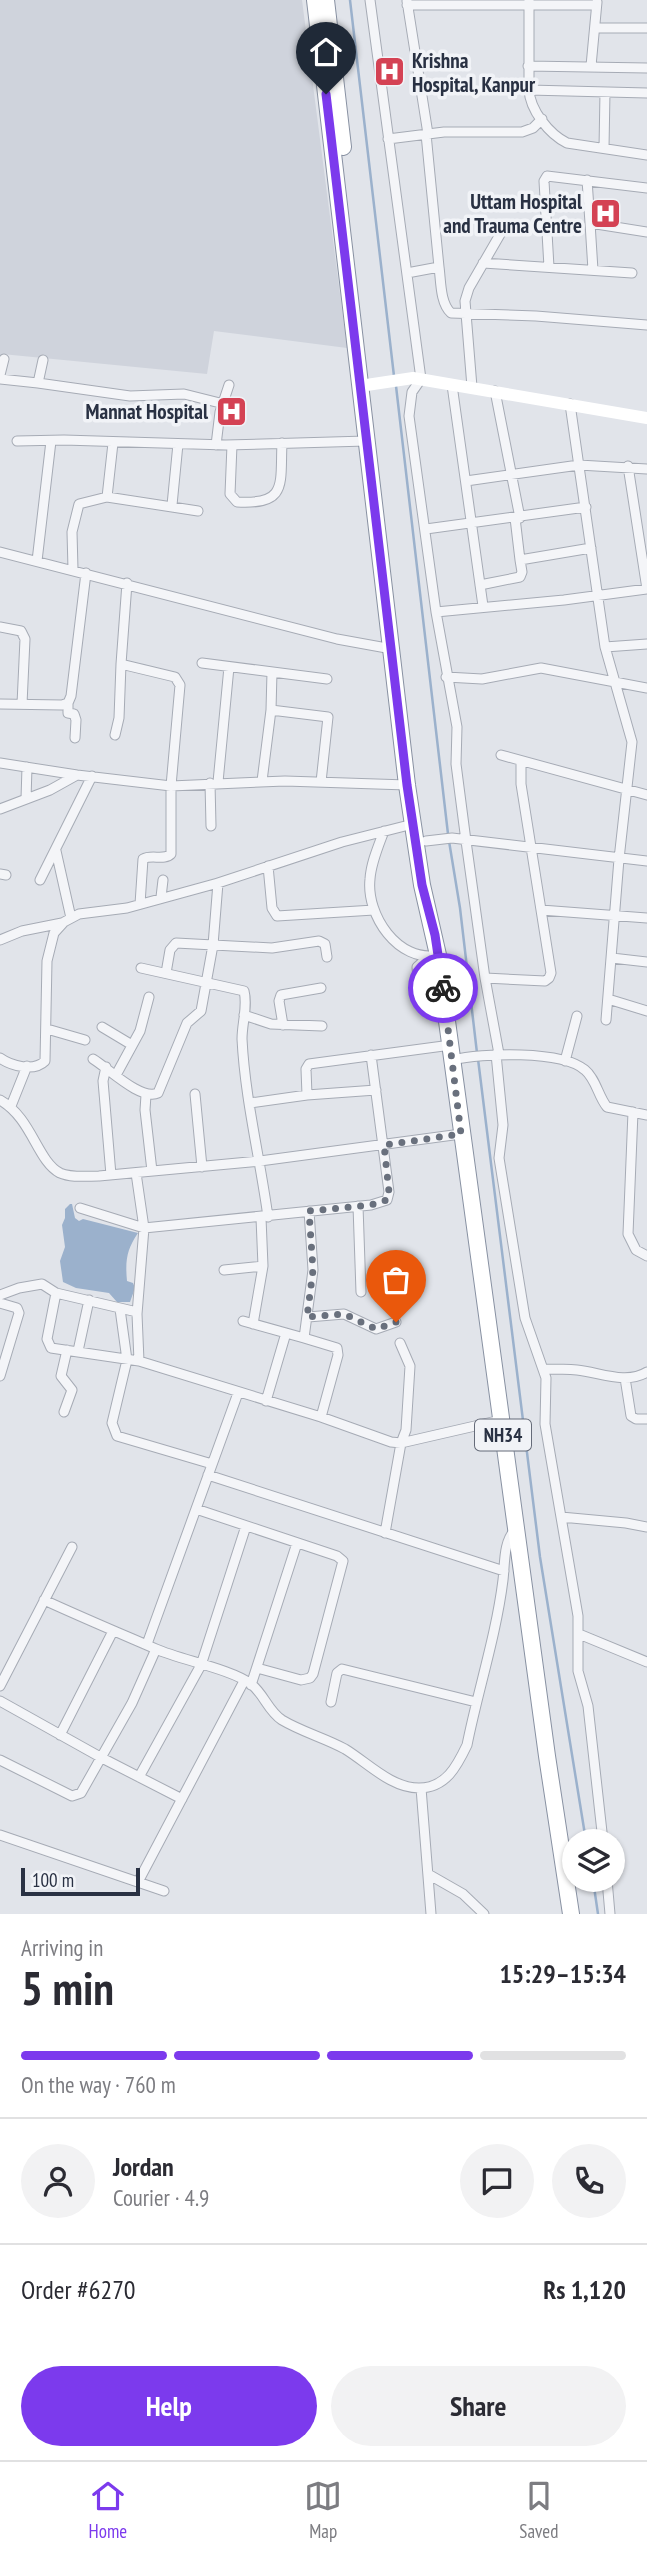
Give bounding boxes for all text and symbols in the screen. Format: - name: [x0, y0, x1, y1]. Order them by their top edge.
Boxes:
- pin: [296, 22, 356, 94]
- icon: home: [307, 33, 345, 71]
- place label: Krishna Hospital, Kanpur: [412, 47, 536, 98]
- hospital icon: Krishna Hospital, Kanpur: [372, 55, 406, 89]
- place label: Uttam Hospital and Trauma Centre: [443, 188, 583, 239]
- hospital icon: Uttam Hospital and Trauma Centre: [588, 196, 622, 230]
- hospital icon: Mannat Hospital: [214, 394, 248, 428]
- place label: Mannat Hospital: [86, 398, 209, 425]
- courier: [408, 953, 478, 1023]
- icon: bike: [424, 969, 462, 1007]
- pin: [366, 1250, 426, 1322]
- icon: bag: [377, 1261, 415, 1299]
- road number: NH34: [475, 1420, 531, 1450]
- map controls: [562, 1829, 625, 1892]
- button: layers: [562, 1829, 625, 1892]
- scale bar: [21, 1865, 140, 1897]
- text: 100 m: [32, 1868, 74, 1892]
- text: Arriving in: [21, 1933, 103, 1962]
- text: 15:29–15:34: [499, 1957, 626, 1990]
- text: 5 min: [21, 1958, 114, 2018]
- text: On the way · 760 m: [21, 2070, 176, 2099]
- button: person: [21, 2144, 95, 2218]
- button: chat: [460, 2144, 534, 2218]
- button: phone: [552, 2144, 626, 2218]
- text: Jordan: [113, 2150, 174, 2183]
- text: Courier · 4.9: [113, 2183, 209, 2212]
- text: Order #6270: [21, 2273, 136, 2306]
- text: Rs 1,120: [543, 2273, 626, 2306]
- button: Help: [21, 2366, 317, 2446]
- button: Share: [331, 2366, 626, 2446]
- tab: Home: [89, 2477, 127, 2543]
- tab: Map: [304, 2477, 342, 2543]
- tab: Saved: [519, 2477, 558, 2543]

